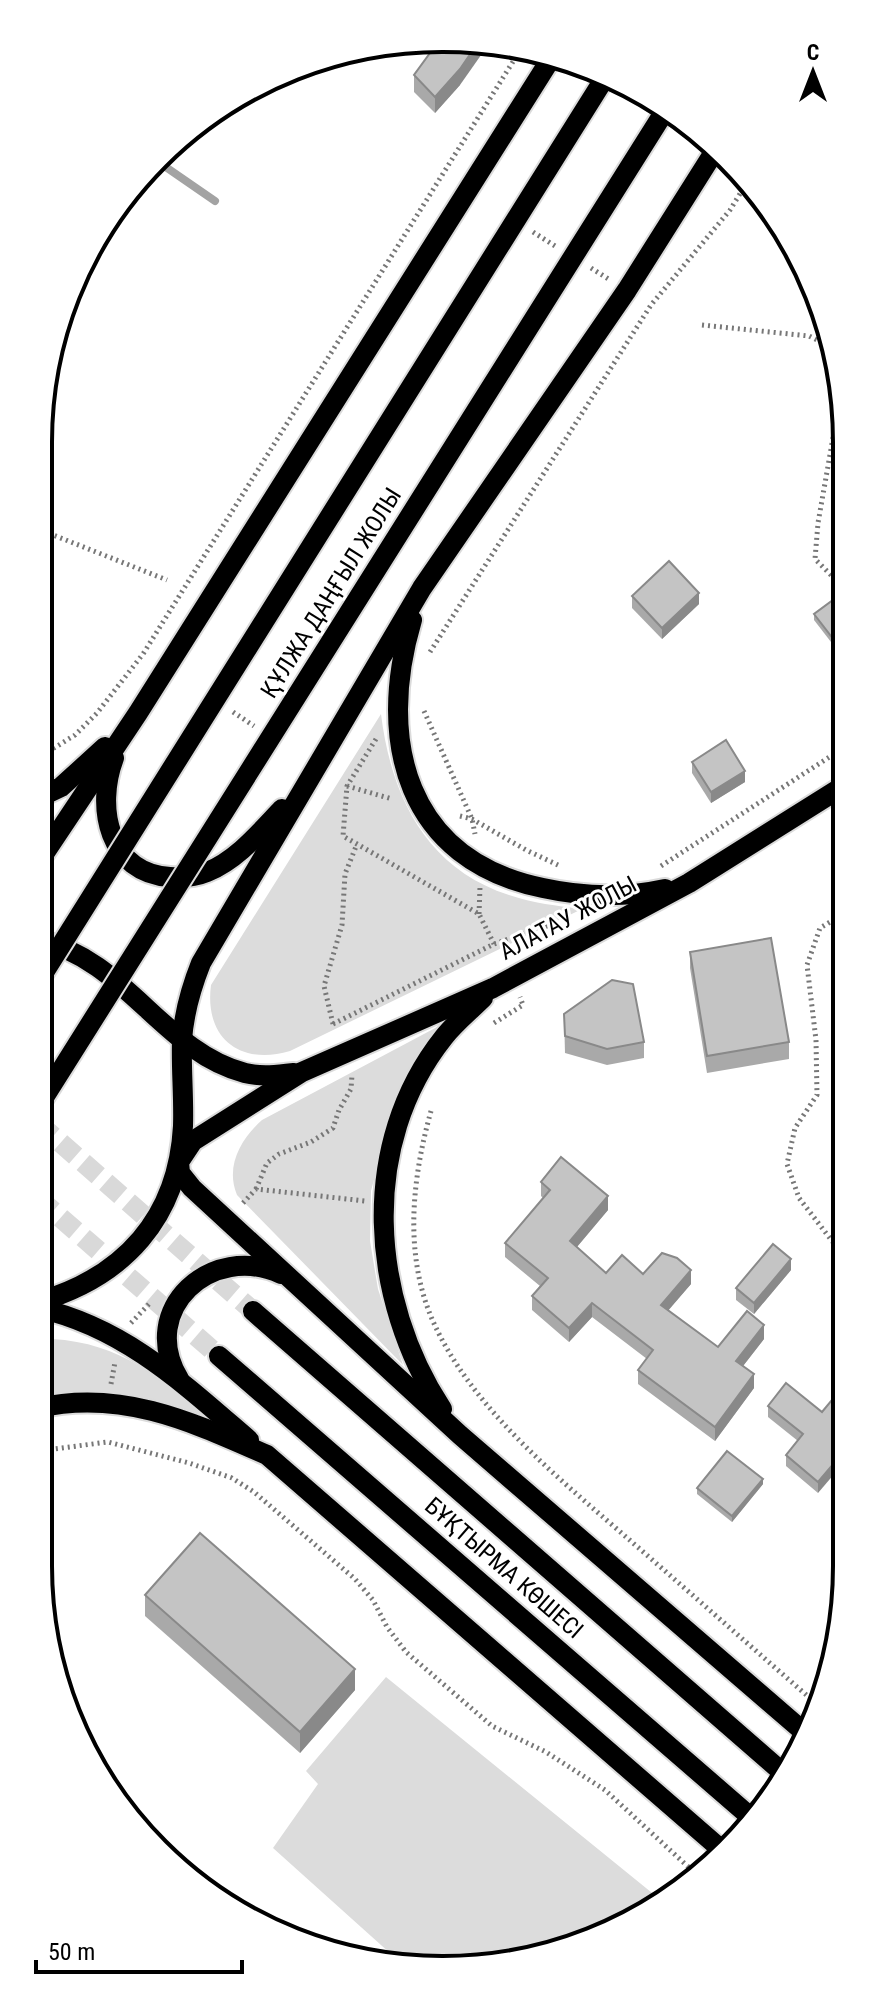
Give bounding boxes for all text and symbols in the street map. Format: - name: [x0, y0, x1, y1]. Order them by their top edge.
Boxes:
- north arrow: [773, 32, 853, 112]
- text: С: [807, 40, 819, 65]
- street label: ҚҰЛЖА ДАҢҒЫЛ ЖОЛЫ: [255, 483, 407, 703]
- street label: АЛАТАУ ЖОЛЫ: [495, 870, 641, 966]
- street label: БҰҚТЫРМА КӨШЕСІ: [419, 1492, 589, 1644]
- scale bar: [36, 1924, 242, 1974]
- text: 50 m: [48, 1938, 95, 1966]

